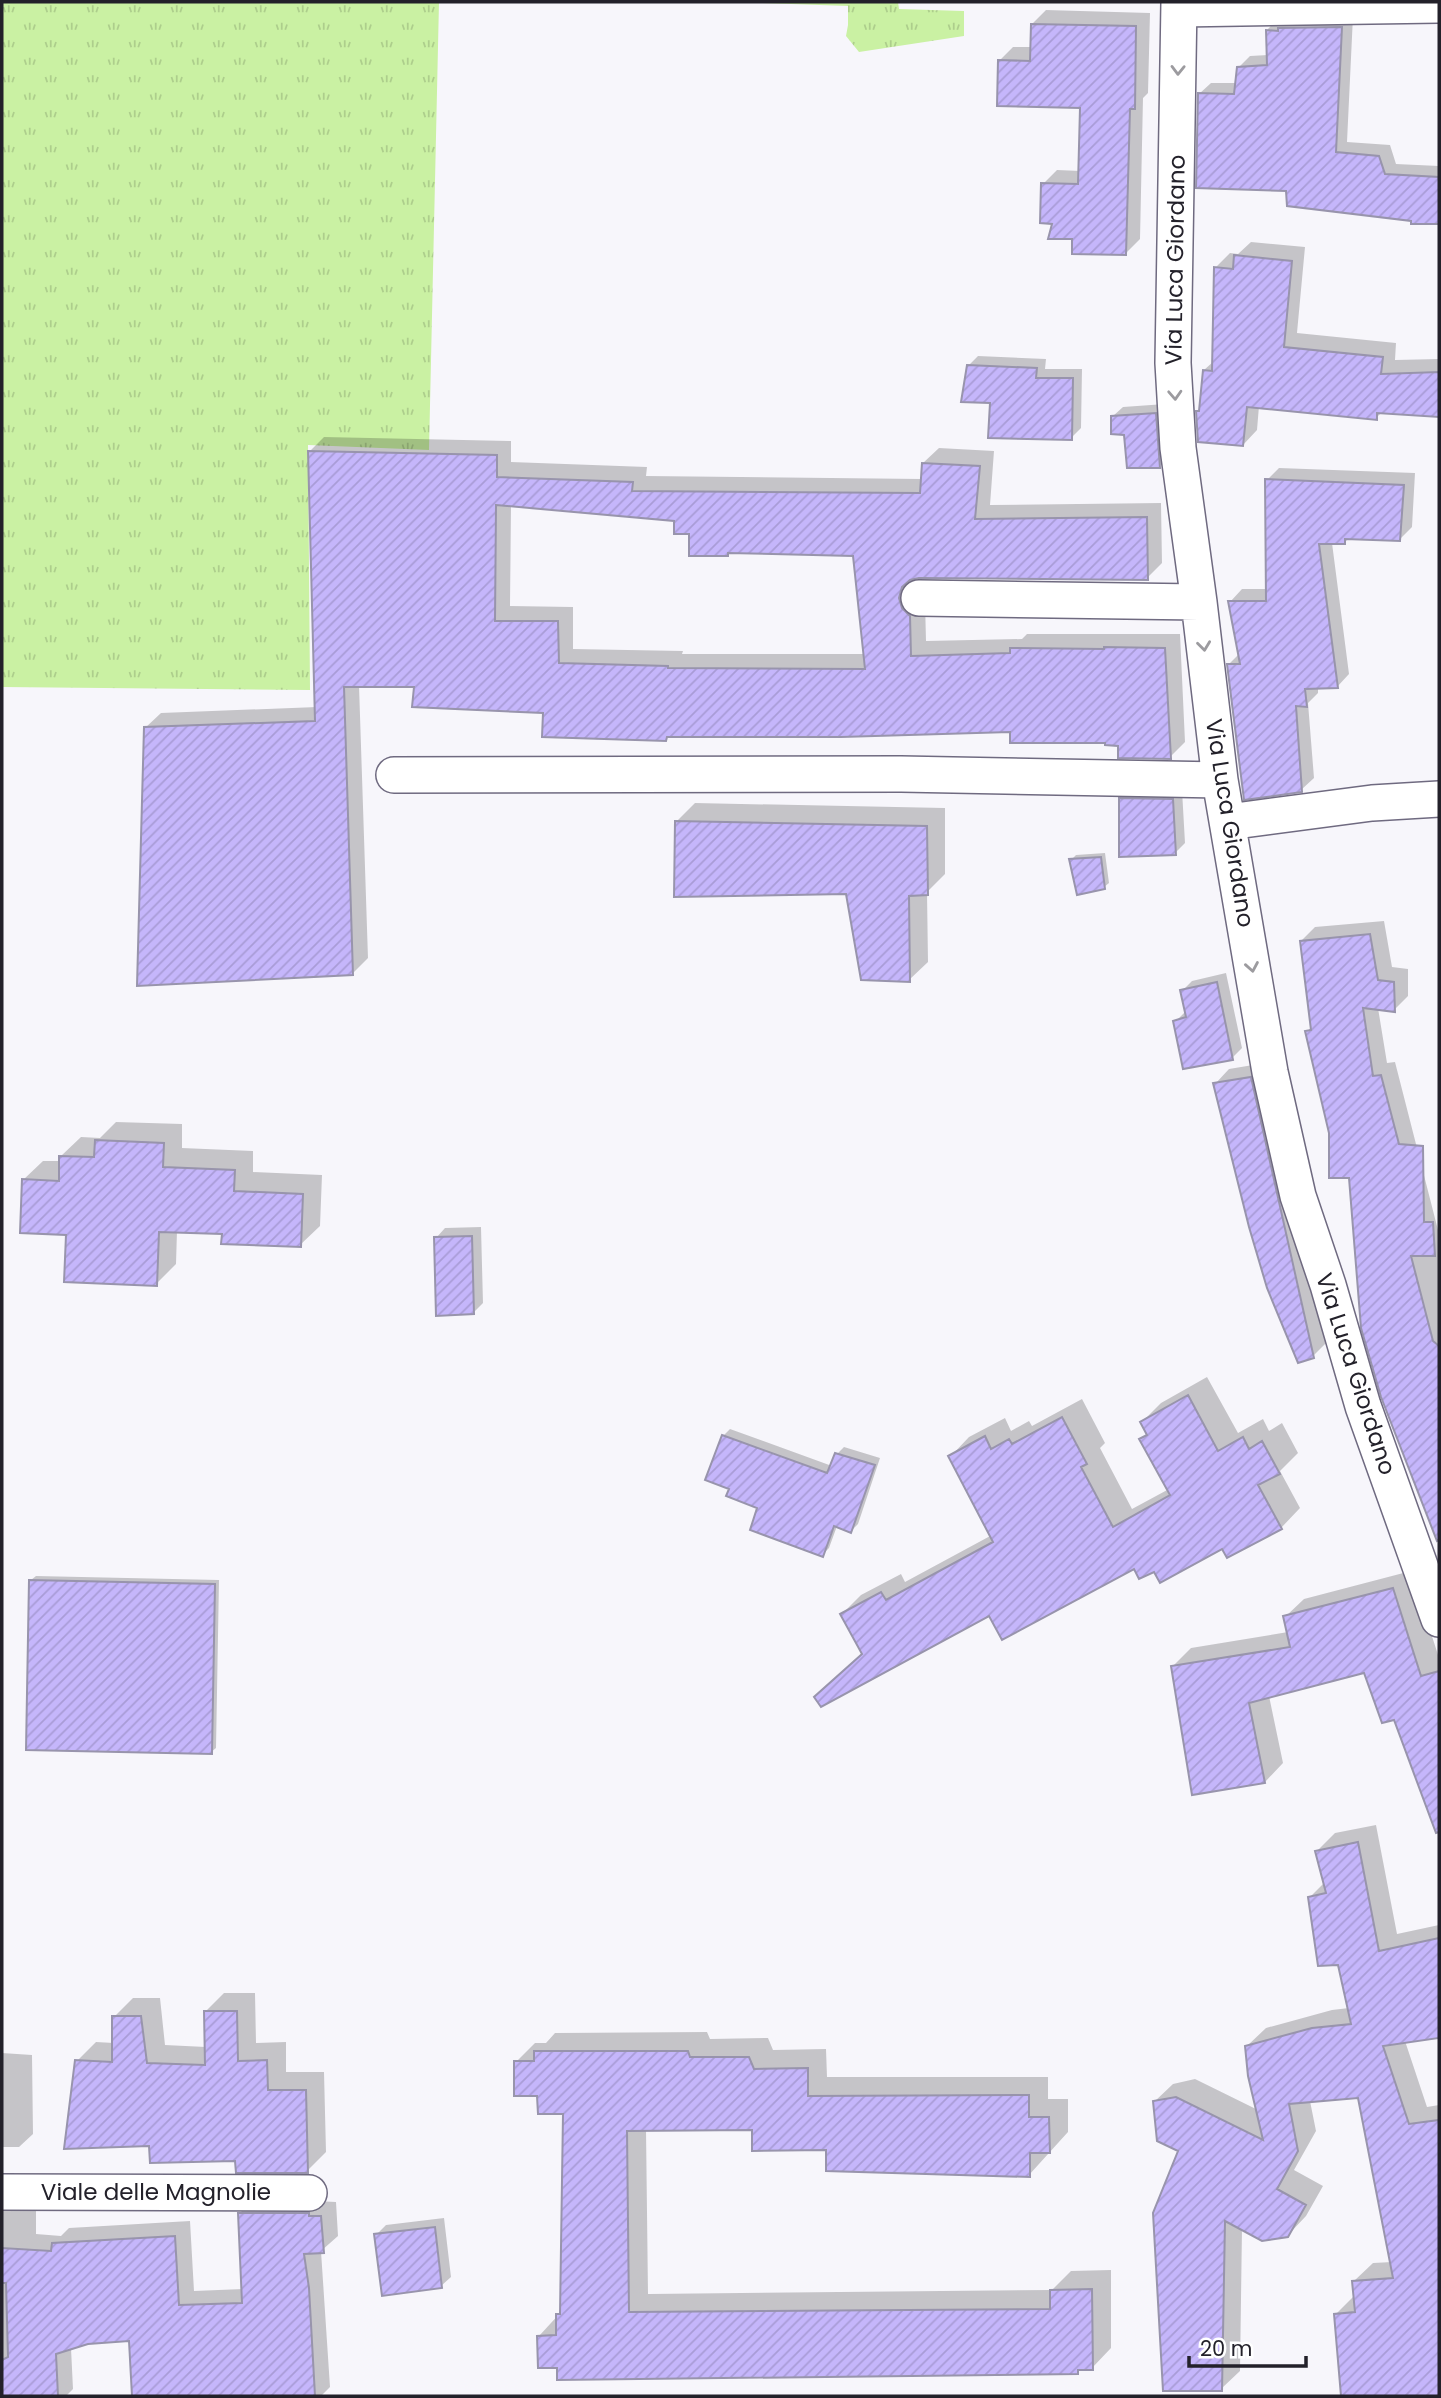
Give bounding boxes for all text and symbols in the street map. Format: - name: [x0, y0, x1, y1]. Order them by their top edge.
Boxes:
- one-way arrow: [1170, 65, 1186, 76]
- street label: Via Luca Giordano: [1157, 154, 1193, 366]
- one-way arrow: [1167, 390, 1182, 401]
- one-way arrow: [1197, 640, 1212, 651]
- street label: Via Luca Giordano: [1198, 716, 1262, 930]
- one-way arrow: [1244, 961, 1259, 973]
- street label: Via Luca Giordano: [1308, 1269, 1404, 1479]
- street label: Viale delle Magnolie: [41, 2176, 271, 2208]
- scale bar: [1189, 2324, 1306, 2368]
- text: 20 m: [1200, 2334, 1253, 2363]

